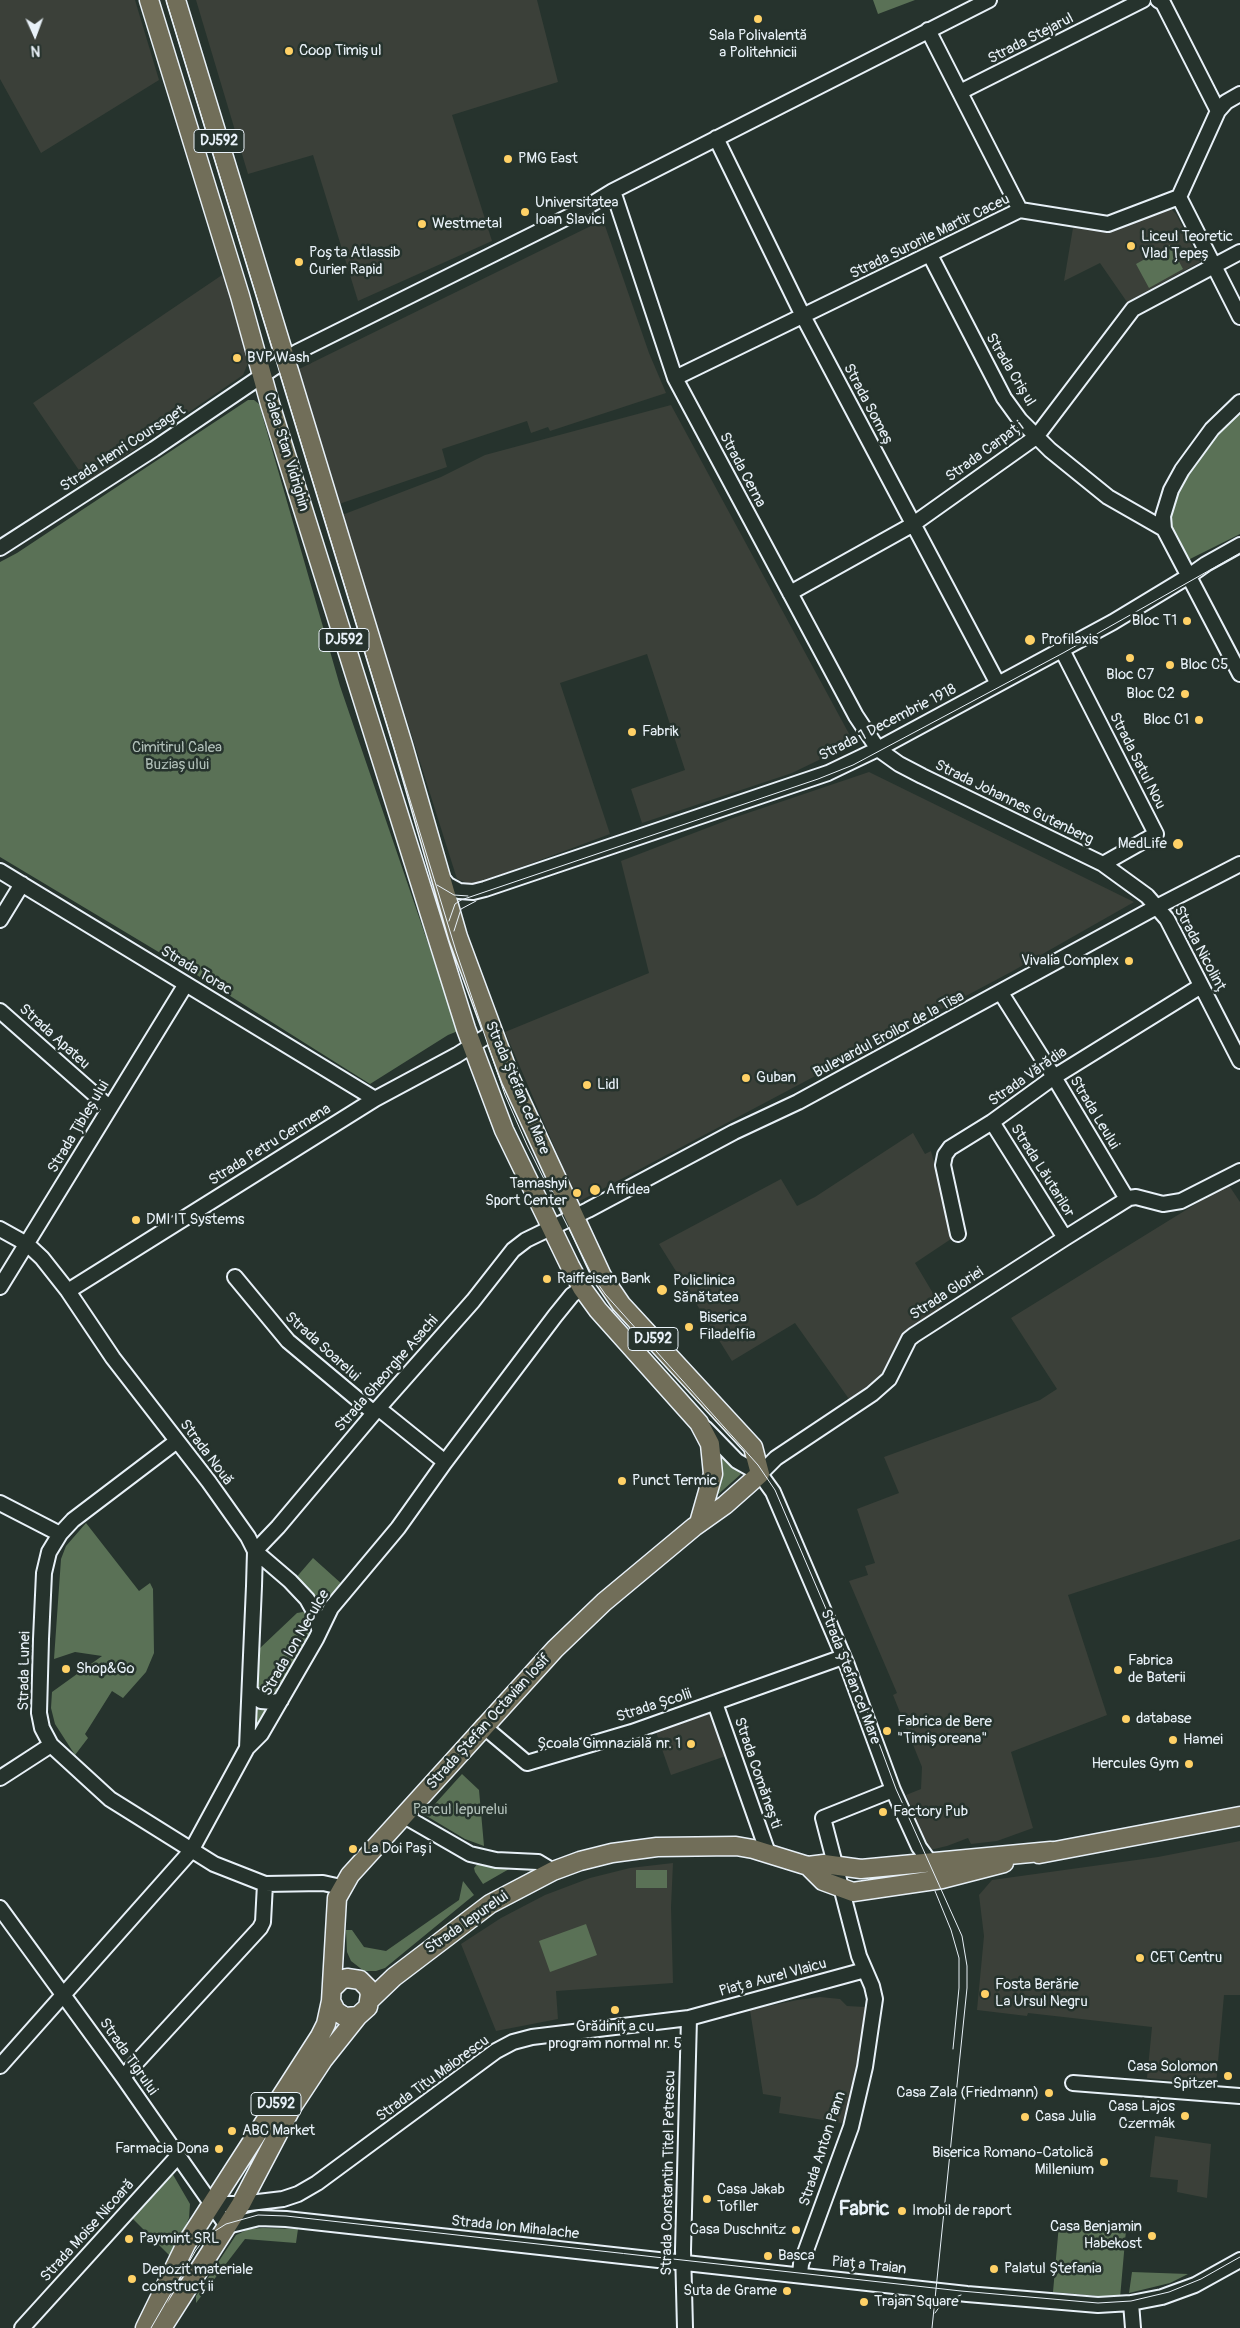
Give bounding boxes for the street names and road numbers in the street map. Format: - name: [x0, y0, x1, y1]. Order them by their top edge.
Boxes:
- street label: Strada Stejarul: [985, 10, 1077, 68]
- road number: DJ592: [194, 130, 244, 152]
- street label: Strada Surorile Martir Caceu: [847, 190, 1013, 284]
- street label: Strada Crișul: [981, 330, 1039, 410]
- street label: Strada Someș: [839, 361, 897, 449]
- street label: Calea Stan Vidrighin: [259, 390, 313, 514]
- street label: Strada Henri Coursaget: [57, 402, 189, 496]
- street label: Strada Carpați: [942, 418, 1028, 486]
- street label: Strada Cerna: [715, 429, 769, 511]
- road number: DJ592: [319, 628, 369, 652]
- street label: Strada 1 Decembrie 1918: [816, 681, 960, 765]
- street label: Strada Satul Nou: [1105, 710, 1169, 812]
- street label: Strada Johannes Gutenberg: [932, 757, 1096, 849]
- street label: Strada Nicolinț: [1169, 903, 1231, 997]
- street label: Strada Torac: [157, 943, 235, 999]
- street label: Bulevardul Eroilor de la Tisa: [811, 988, 967, 1082]
- street label: Strada Apateu: [15, 1001, 93, 1073]
- street label: Strada Ștefan cel Mare: [481, 1019, 553, 1157]
- street label: Strada Vărădia: [985, 1043, 1071, 1111]
- street label: Strada Leului: [1065, 1073, 1123, 1153]
- street label: Strada Țibleșului: [44, 1078, 114, 1176]
- street label: Strada Petru Cermena: [206, 1100, 334, 1190]
- street label: Strada Lăutarilor: [1006, 1121, 1078, 1221]
- street label: Strada Gloriei: [907, 1264, 987, 1324]
- street label: Strada Soarelui: [281, 1309, 363, 1385]
- street label: Strada Gheorghe Asachi: [331, 1312, 443, 1436]
- road number: DJ592: [628, 1328, 678, 1350]
- street label: Strada Nouă: [175, 1416, 237, 1490]
- street label: Strada Ion Neculce: [258, 1587, 334, 1699]
- street label: Strada Ștefan cel Mare: [816, 1607, 884, 1747]
- street label: Strada Lunei: [15, 1631, 35, 1711]
- street label: Strada Ștefan Octavian Iosif: [423, 1650, 555, 1794]
- street label: Strada Școlii: [614, 1685, 694, 1727]
- street label: Strada Comănești: [730, 1715, 784, 1831]
- street label: Strada Iepurelui: [422, 1888, 512, 1958]
- street label: Piața Aurel Vlaicu: [717, 1955, 829, 2001]
- street label: Strada Tigrului: [95, 2015, 161, 2099]
- street label: Strada Titu Maiorescu: [373, 2032, 493, 2126]
- street label: Strada Constantin Titel Petrescu: [658, 2070, 680, 2276]
- street label: Strada Anton Pann: [796, 2089, 850, 2209]
- road number: DJ592: [251, 2092, 301, 2116]
- street label: Strada Moise Nicoară: [37, 2176, 139, 2286]
- street label: Strada Ion Mihalache: [450, 2212, 580, 2244]
- street label: Piața Traian: [831, 2253, 907, 2279]

